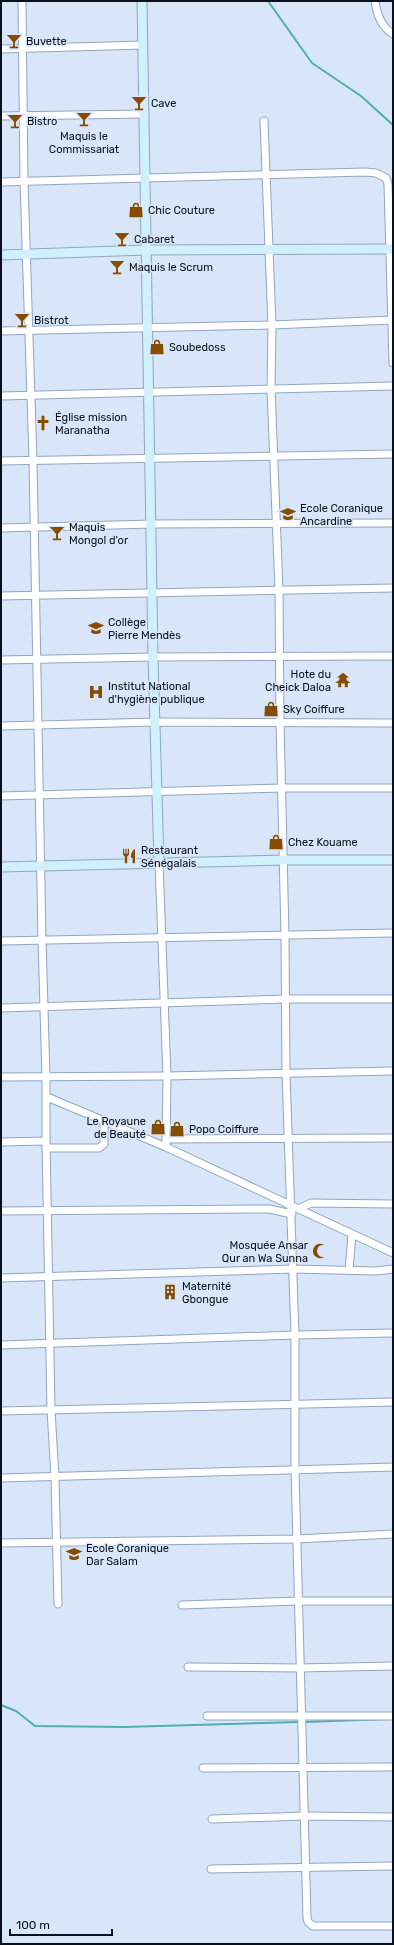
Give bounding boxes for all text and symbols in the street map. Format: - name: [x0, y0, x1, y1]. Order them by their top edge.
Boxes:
- bar icon: Buvette: [5, 32, 23, 50]
- place label: Buvette: [26, 35, 67, 48]
- bar icon: Cave: [130, 94, 148, 112]
- place label: Cave: [151, 97, 176, 110]
- bar icon: Maquis le Commissariat: [75, 110, 93, 128]
- bar icon: Bistro: [6, 112, 24, 130]
- place label: Bistro: [27, 115, 57, 128]
- place label: Maquis le Commissariat: [49, 130, 120, 156]
- shop icon: Chic Couture: [127, 201, 145, 219]
- place label: Chic Couture: [148, 204, 215, 217]
- bar icon: Cabaret: [113, 230, 131, 248]
- place label: Cabaret: [134, 233, 175, 246]
- bar icon: Maquis le Scrum: [108, 258, 126, 276]
- place label: Maquis le Scrum: [129, 261, 213, 274]
- bar icon: Bistrot: [13, 311, 31, 329]
- place label: Bistrot: [34, 314, 69, 327]
- shop icon: Soubedoss: [148, 338, 166, 356]
- place label: Soubedoss: [169, 341, 226, 354]
- place label: Église mission Maranatha: [55, 411, 127, 437]
- church icon: Église mission Maranatha: [34, 414, 52, 432]
- place label: Ecole Coranique Ancardine: [300, 502, 383, 528]
- school or university icon: Ecole Coranique Ancardine: [279, 505, 297, 523]
- place label: Maquis Mongol d'or: [69, 521, 129, 547]
- bar icon: Maquis Mongol d'or: [48, 524, 66, 542]
- place label: Collège Pierre Mendès: [108, 616, 181, 642]
- school or university icon: Collège Pierre Mendès: [87, 619, 105, 637]
- place label: Hote du Cheick Daloa: [265, 668, 331, 694]
- temple icon: Hote du Cheick Daloa: [334, 671, 352, 689]
- place label: Institut National d'hygiène publique: [108, 680, 205, 706]
- hospital icon: Institut National d'hygiène publique: [87, 683, 105, 701]
- shop icon: Sky Coiffure: [262, 700, 280, 718]
- place label: Sky Coiffure: [283, 703, 345, 716]
- shop icon: Chez Kouame: [267, 833, 285, 851]
- place label: Chez Kouame: [288, 836, 358, 849]
- place label: Restaurant Sénégalais: [141, 844, 199, 870]
- restaurant icon: Restaurant Sénégalais: [120, 847, 138, 865]
- place label: Le Royaune de Beauté: [86, 1115, 146, 1141]
- shop icon: Le Royaune de Beauté: [149, 1118, 167, 1136]
- shop icon: Popo Coiffure: [168, 1120, 186, 1138]
- place label: Popo Coiffure: [189, 1123, 259, 1136]
- place label: Mosquée Ansar Qur an Wa Sunna: [222, 1239, 309, 1265]
- mosque icon: Mosquée Ansar Qur an Wa Sunna: [311, 1242, 329, 1260]
- place label: Maternité Gbongue: [182, 1280, 231, 1306]
- building icon: Maternité Gbongue: [161, 1283, 179, 1301]
- place label: Ecole Coranique Dar Salam: [86, 1542, 169, 1568]
- school or university icon: Ecole Coranique Dar Salam: [65, 1545, 83, 1563]
- scale bar: [10, 1911, 112, 1937]
- text: 100 m: [16, 1918, 50, 1932]

